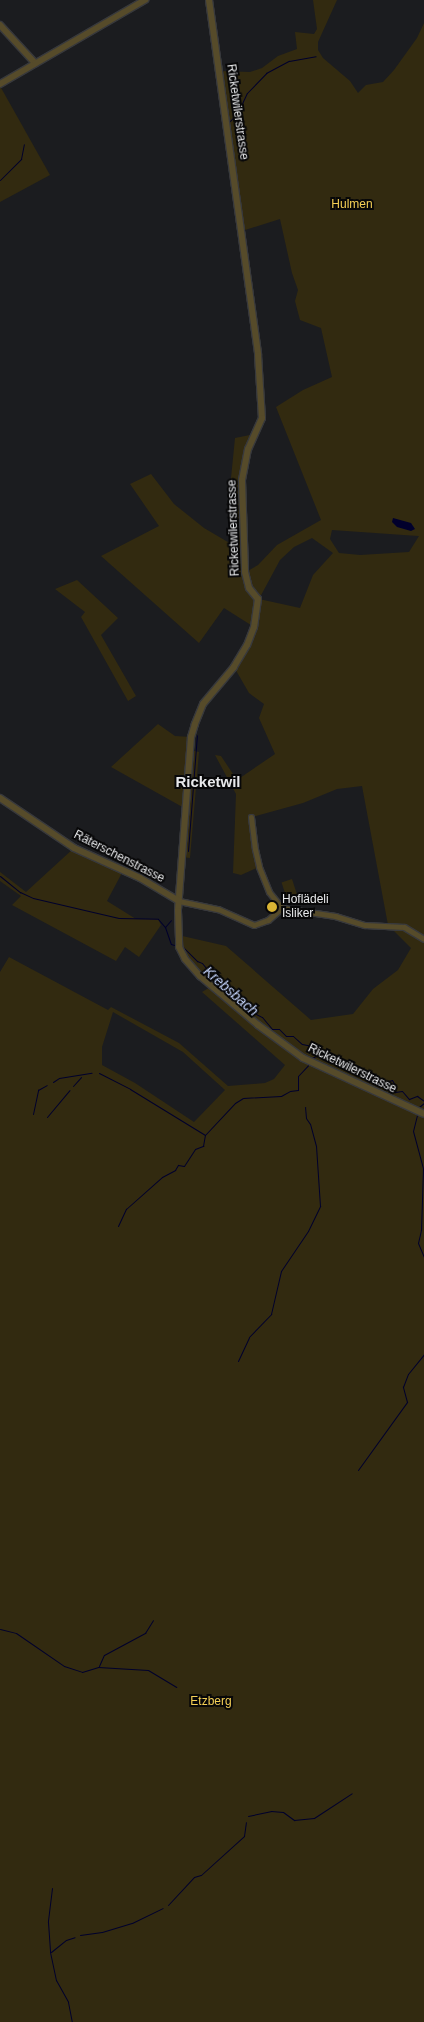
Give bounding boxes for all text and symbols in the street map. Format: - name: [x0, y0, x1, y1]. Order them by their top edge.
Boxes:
- street label: Ricketwilerstrasse: [223, 63, 251, 161]
- park label: Hulmen: [331, 198, 373, 212]
- street label: Ricketwilerstrasse: [225, 479, 243, 577]
- district label: Ricketwil: [175, 773, 241, 791]
- street label: Räterschenstrasse: [71, 828, 167, 886]
- place label: Hoflädeli Isliker: [282, 893, 329, 921]
- marker: Hoflädeli Isliker: [266, 901, 278, 913]
- water label: Krebsbach: [200, 963, 262, 1019]
- street label: Ricketwilerstrasse: [305, 1041, 399, 1097]
- park label: Etzberg: [190, 1695, 232, 1709]

